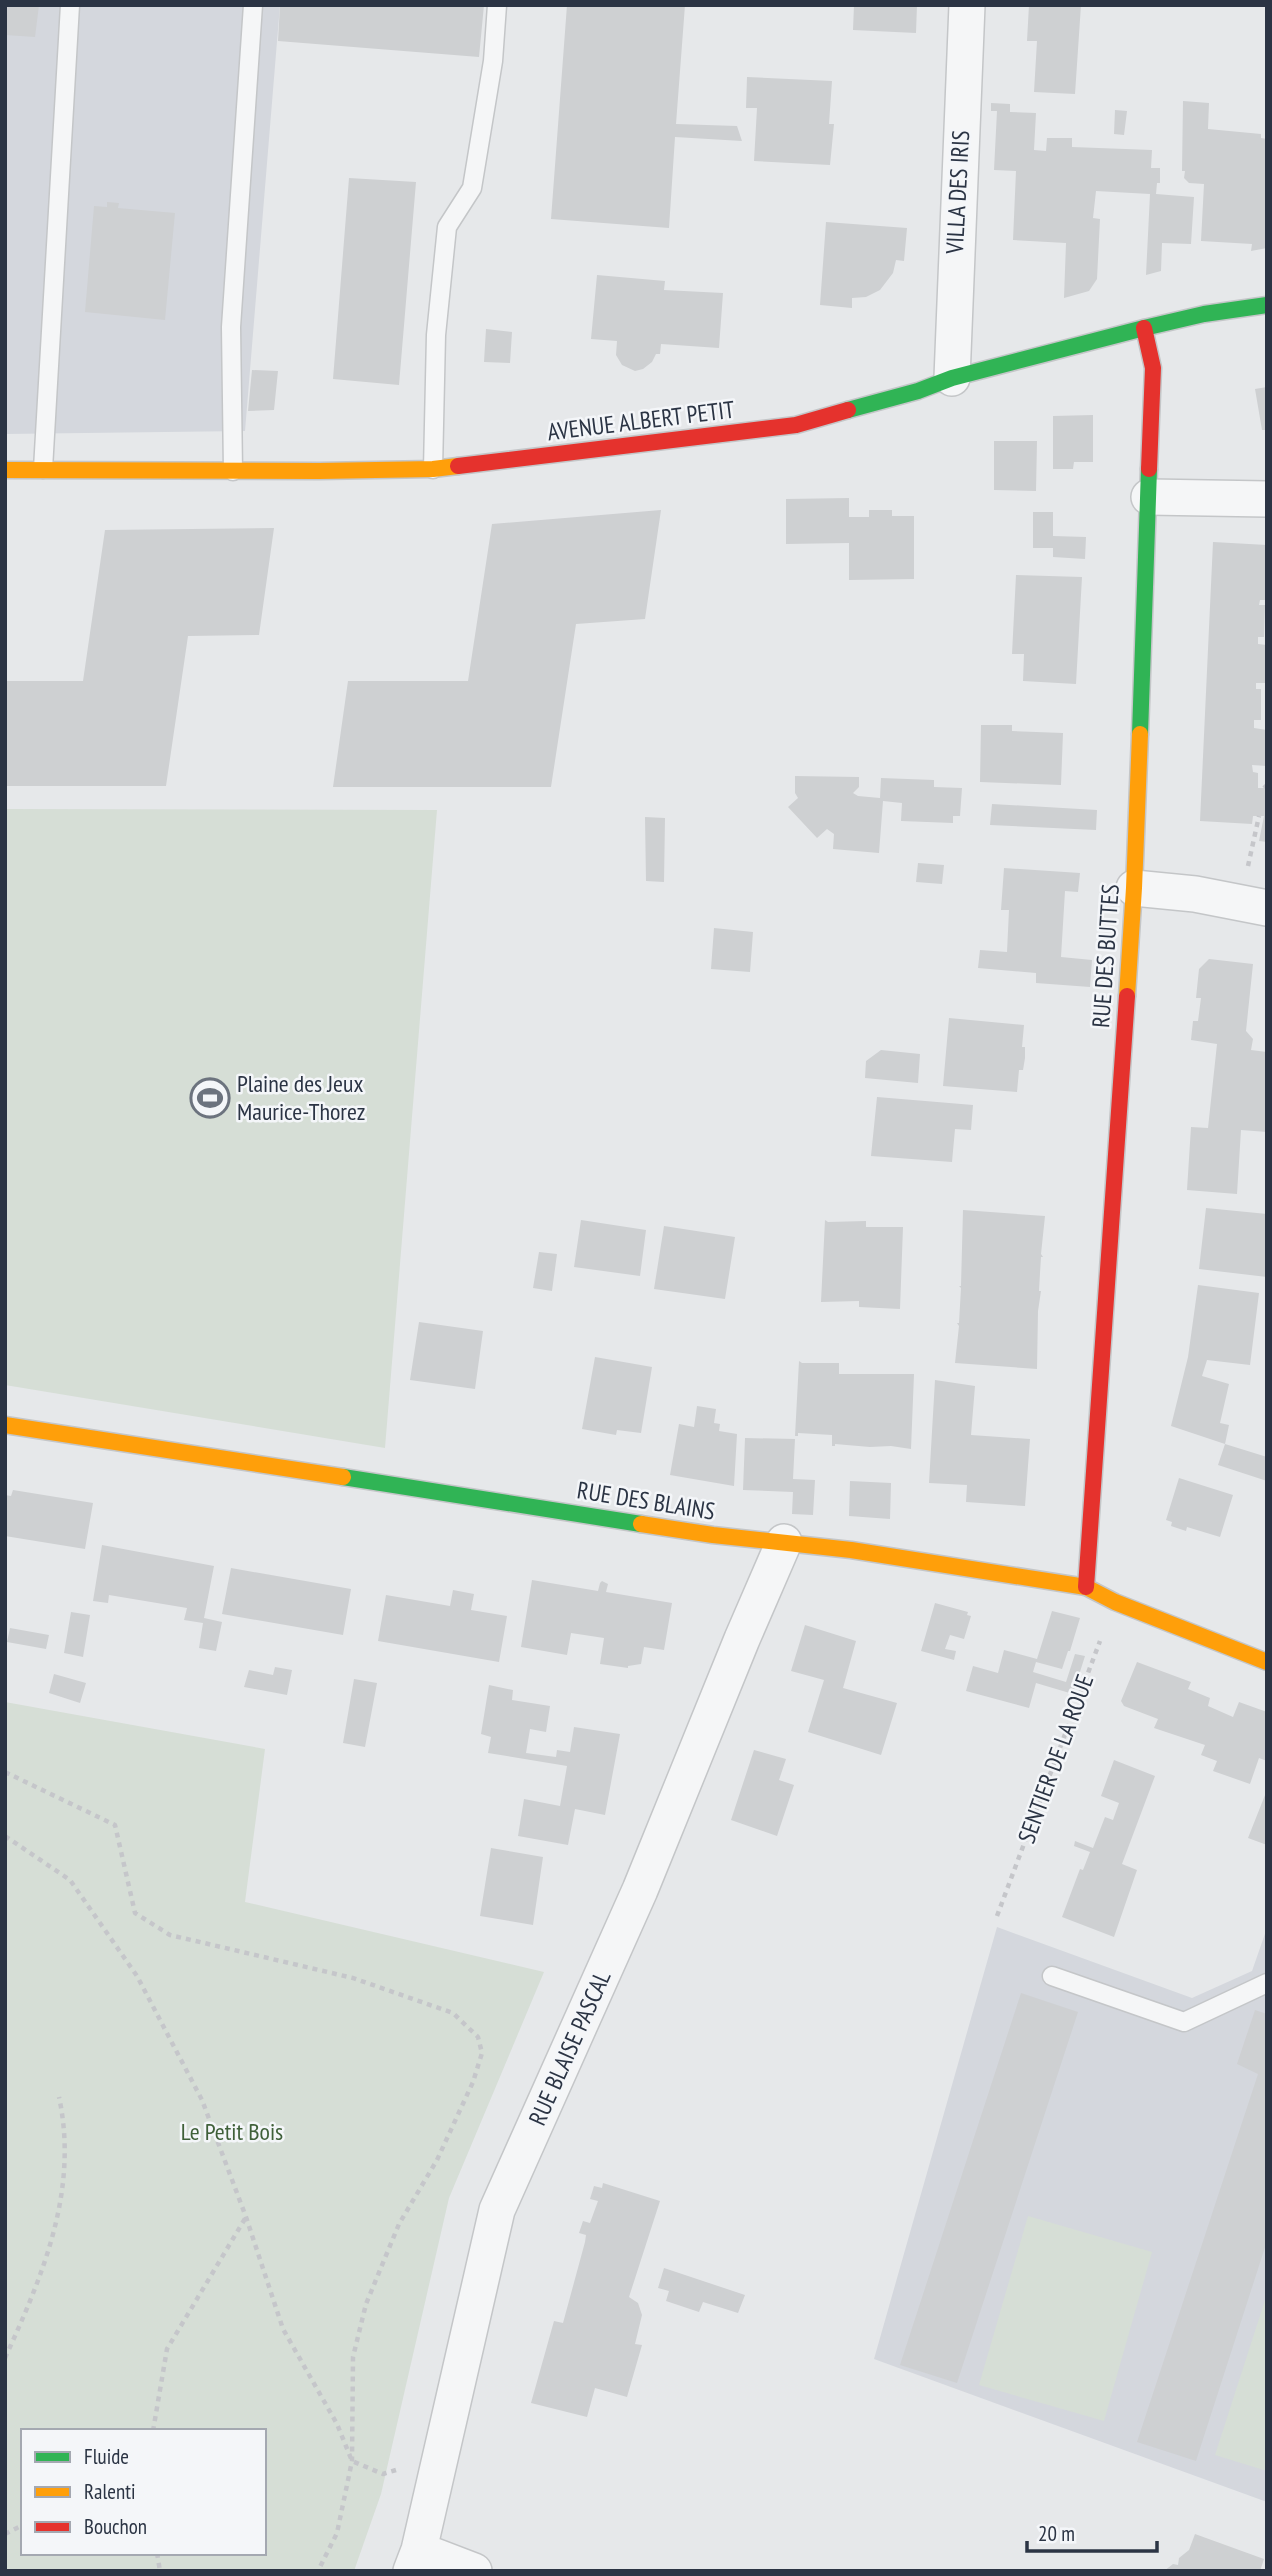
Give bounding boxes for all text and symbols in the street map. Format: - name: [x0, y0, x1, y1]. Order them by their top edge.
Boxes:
- street label: VILLA DES IRIS: [939, 129, 976, 256]
- street label: AVENUE ALBERT PETIT: [546, 394, 737, 447]
- street label: RUE DES BUTTES: [1085, 883, 1126, 1029]
- place label: Plaine des Jeux Maurice-Thorez: [237, 1068, 365, 1127]
- sports icon: Plaine des Jeux Maurice-Thorez: [189, 1077, 231, 1119]
- street label: RUE DES BLAINS: [575, 1474, 717, 1527]
- street label: SENTIER DE LA ROUE: [1011, 1670, 1100, 1847]
- street label: RUE BLAISE PASCAL: [522, 1965, 618, 2130]
- park label: Le Petit Bois: [181, 2116, 283, 2147]
- legend: [21, 2429, 266, 2555]
- text: Fluide: [84, 2443, 129, 2470]
- text: Ralenti: [84, 2478, 136, 2505]
- scale bar: [1027, 2510, 1156, 2554]
- text: Bouchon: [84, 2513, 147, 2540]
- text: 20 m: [1038, 2520, 1075, 2547]

